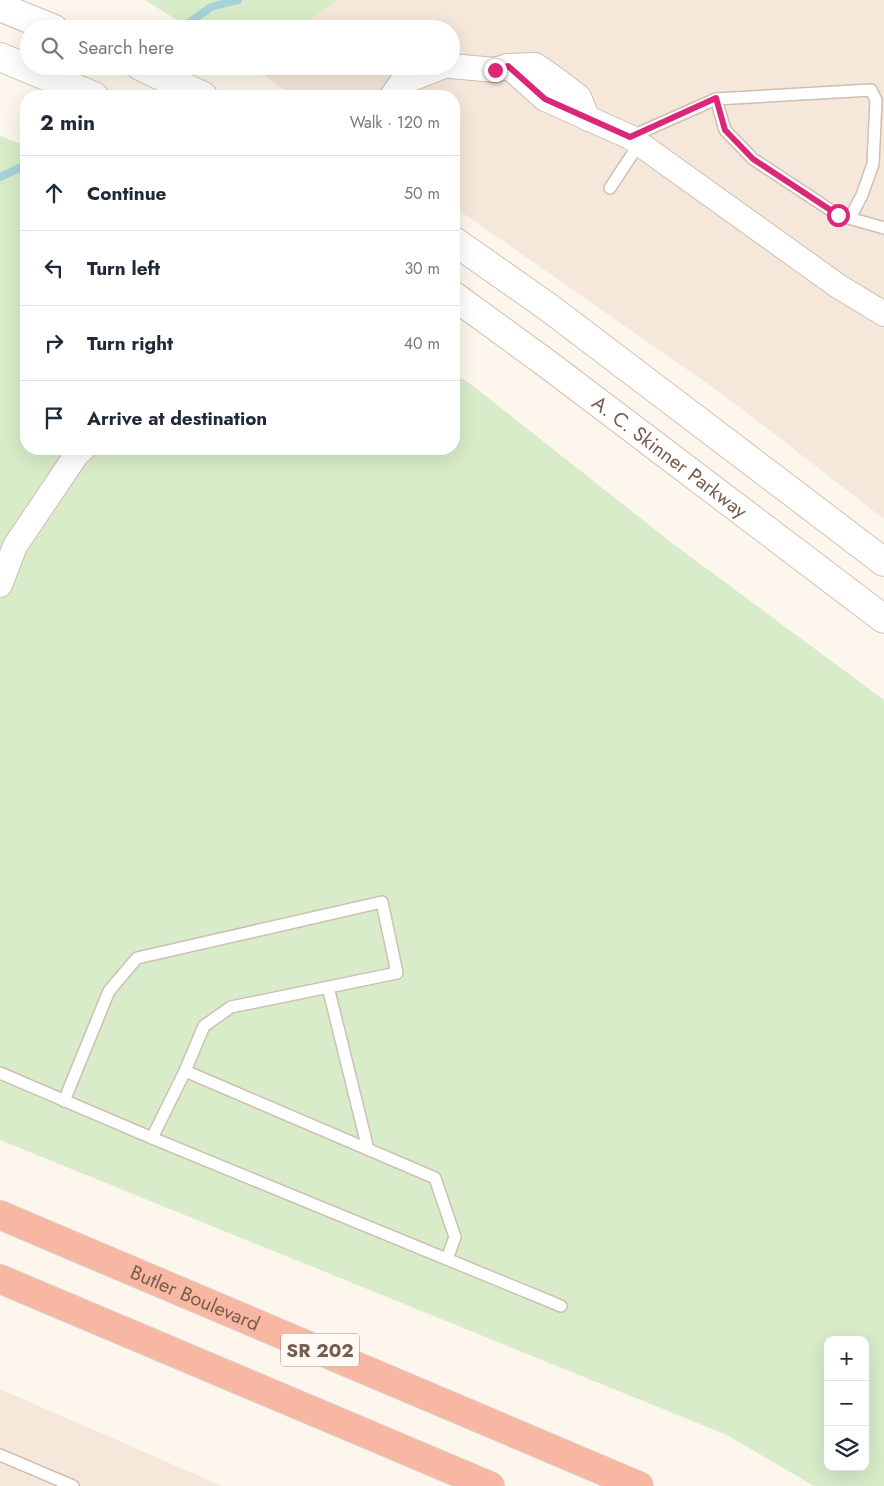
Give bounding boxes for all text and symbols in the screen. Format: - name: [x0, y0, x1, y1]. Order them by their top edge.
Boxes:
- search box: [20, 20, 460, 75]
- icon: search: [38, 34, 66, 62]
- text: Search here: [78, 34, 174, 61]
- route end: [484, 59, 507, 82]
- text: 2 min: [40, 108, 95, 138]
- text: Walk · 120 m: [350, 111, 440, 134]
- icon: ahead: [40, 179, 68, 207]
- text: Continue: [87, 180, 166, 207]
- text: 50 m: [404, 182, 440, 205]
- route start: [827, 204, 850, 227]
- icon: left: [40, 254, 68, 282]
- text: Turn left: [87, 255, 160, 282]
- text: 30 m: [404, 257, 440, 280]
- icon: right: [40, 329, 68, 357]
- text: Turn right: [87, 330, 173, 357]
- text: 40 m: [404, 332, 440, 355]
- street label: A. C. Skinner Parkway: [586, 389, 753, 526]
- icon: arrive: [40, 404, 68, 432]
- text: Arrive at destination: [87, 405, 267, 432]
- street label: Butler Boulevard: [126, 1258, 264, 1339]
- road number: SR 202: [281, 1334, 359, 1366]
- map controls: [824, 1336, 869, 1471]
- button: +: [824, 1336, 869, 1381]
- button: −: [824, 1381, 869, 1426]
- button: layers: [824, 1426, 869, 1471]

